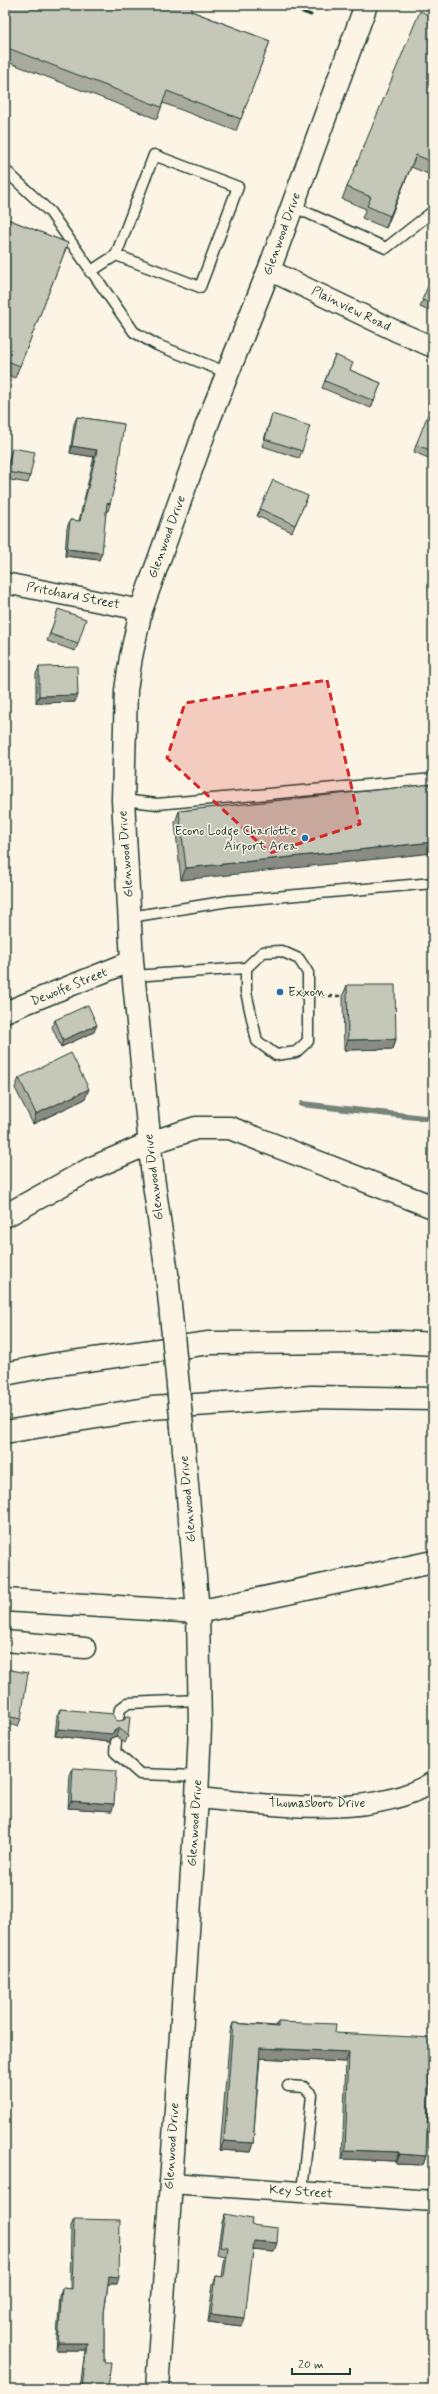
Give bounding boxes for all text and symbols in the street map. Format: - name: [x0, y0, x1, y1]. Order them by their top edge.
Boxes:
- street label: Glenwood Drive: [259, 190, 305, 278]
- street label: Plainview Road: [309, 282, 394, 336]
- street label: Glenwood Drive: [144, 493, 190, 581]
- street label: Pritchard Street: [25, 579, 121, 613]
- street label: Glenwood Drive: [114, 810, 138, 898]
- place label: Econo Lodge Charlotte Airport Area: [174, 823, 297, 855]
- marker: Econo Lodge Charlotte Airport Area: [300, 833, 310, 843]
- street label: Dewolfe Street: [28, 964, 110, 1010]
- place label: Exxon: [288, 984, 325, 1001]
- marker: Exxon: [275, 987, 285, 997]
- street label: Glenwood Drive: [140, 1133, 168, 1221]
- street label: Glenwood Drive: [176, 1455, 200, 1543]
- street label: Glenwood Drive: [183, 1779, 207, 1867]
- street label: Thomasboro Drive: [269, 1795, 365, 1812]
- street label: Glenwood Drive: [160, 2102, 184, 2190]
- street label: Key Street: [269, 2181, 333, 2203]
- scale bar: [292, 2350, 350, 2376]
- text: 20 m: [298, 2357, 324, 2373]

